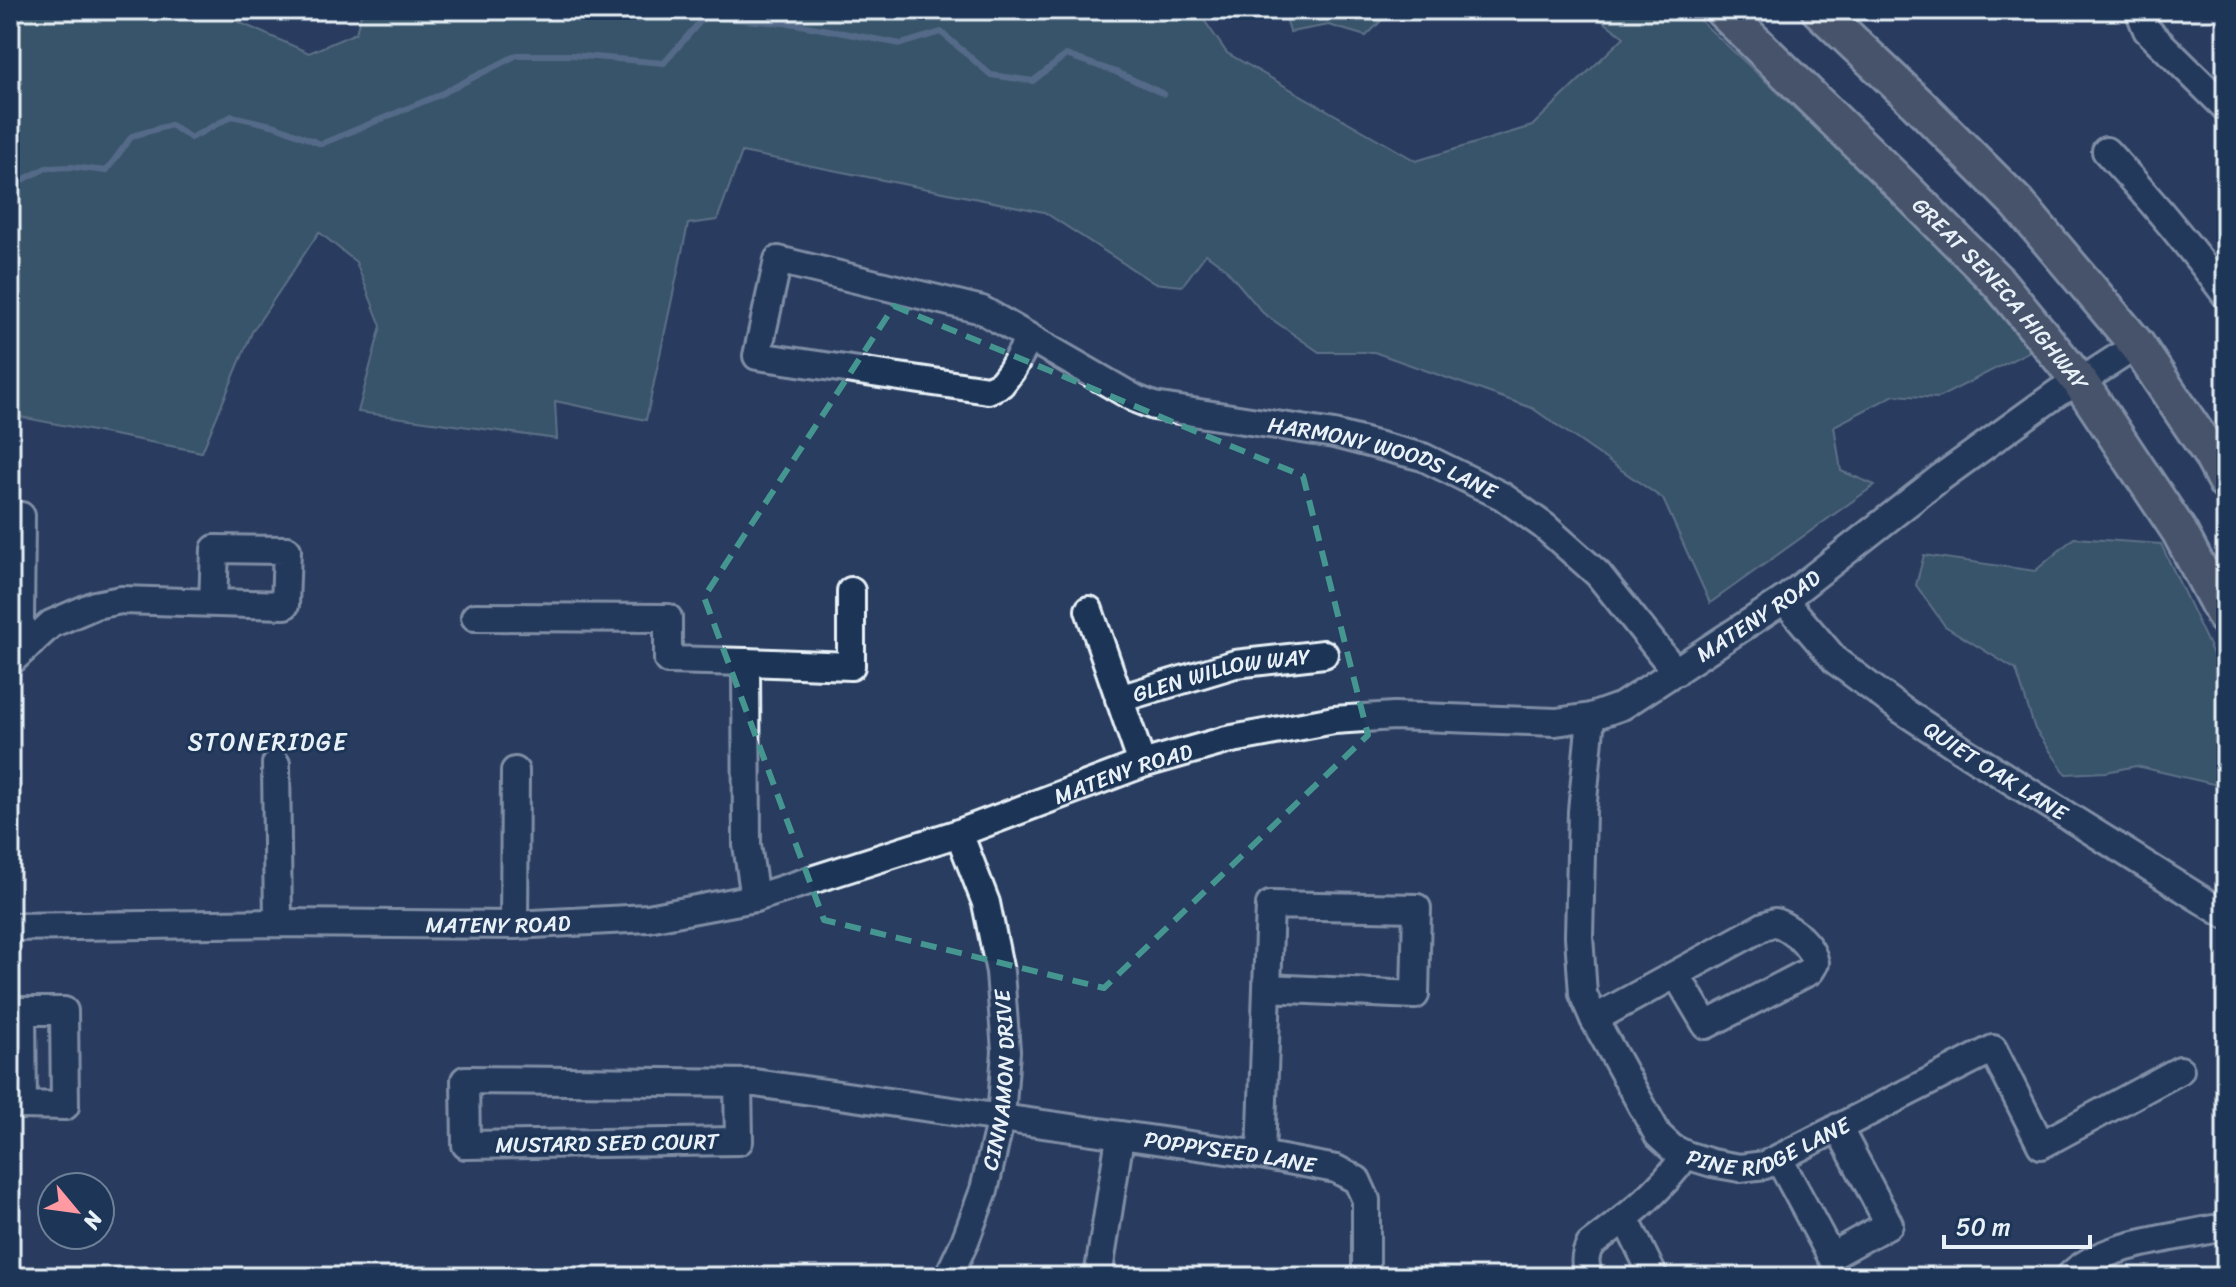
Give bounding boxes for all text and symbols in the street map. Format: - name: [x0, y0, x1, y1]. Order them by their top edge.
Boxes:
- street label: GREAT SENECA HIGHWAY: [1903, 187, 2100, 399]
- street label: HARMONY WOODS LANE: [1265, 405, 1506, 511]
- street label: MATENY ROAD: [1688, 558, 1829, 672]
- street label: GLEN WILLOW WAY: [1128, 636, 1313, 713]
- street label: QUIET OAK LANE: [1916, 710, 2077, 832]
- district label: STONERIDGE: [188, 721, 348, 763]
- street label: MATENY ROAD: [1048, 731, 1197, 815]
- street label: MATENY ROAD: [425, 903, 571, 945]
- street label: CINNAMON DRIVE: [970, 986, 1026, 1174]
- street label: PINE RIDGE LANE: [1682, 1105, 1858, 1187]
- street label: POPPYSEED LANE: [1142, 1119, 1321, 1185]
- street label: MUSTARD SEED COURT: [495, 1122, 721, 1164]
- north arrow: [36, 1171, 116, 1251]
- scale bar: [1944, 1199, 2090, 1249]
- text: N: [72, 1203, 114, 1237]
- text: 50 m: [1956, 1206, 2011, 1248]

